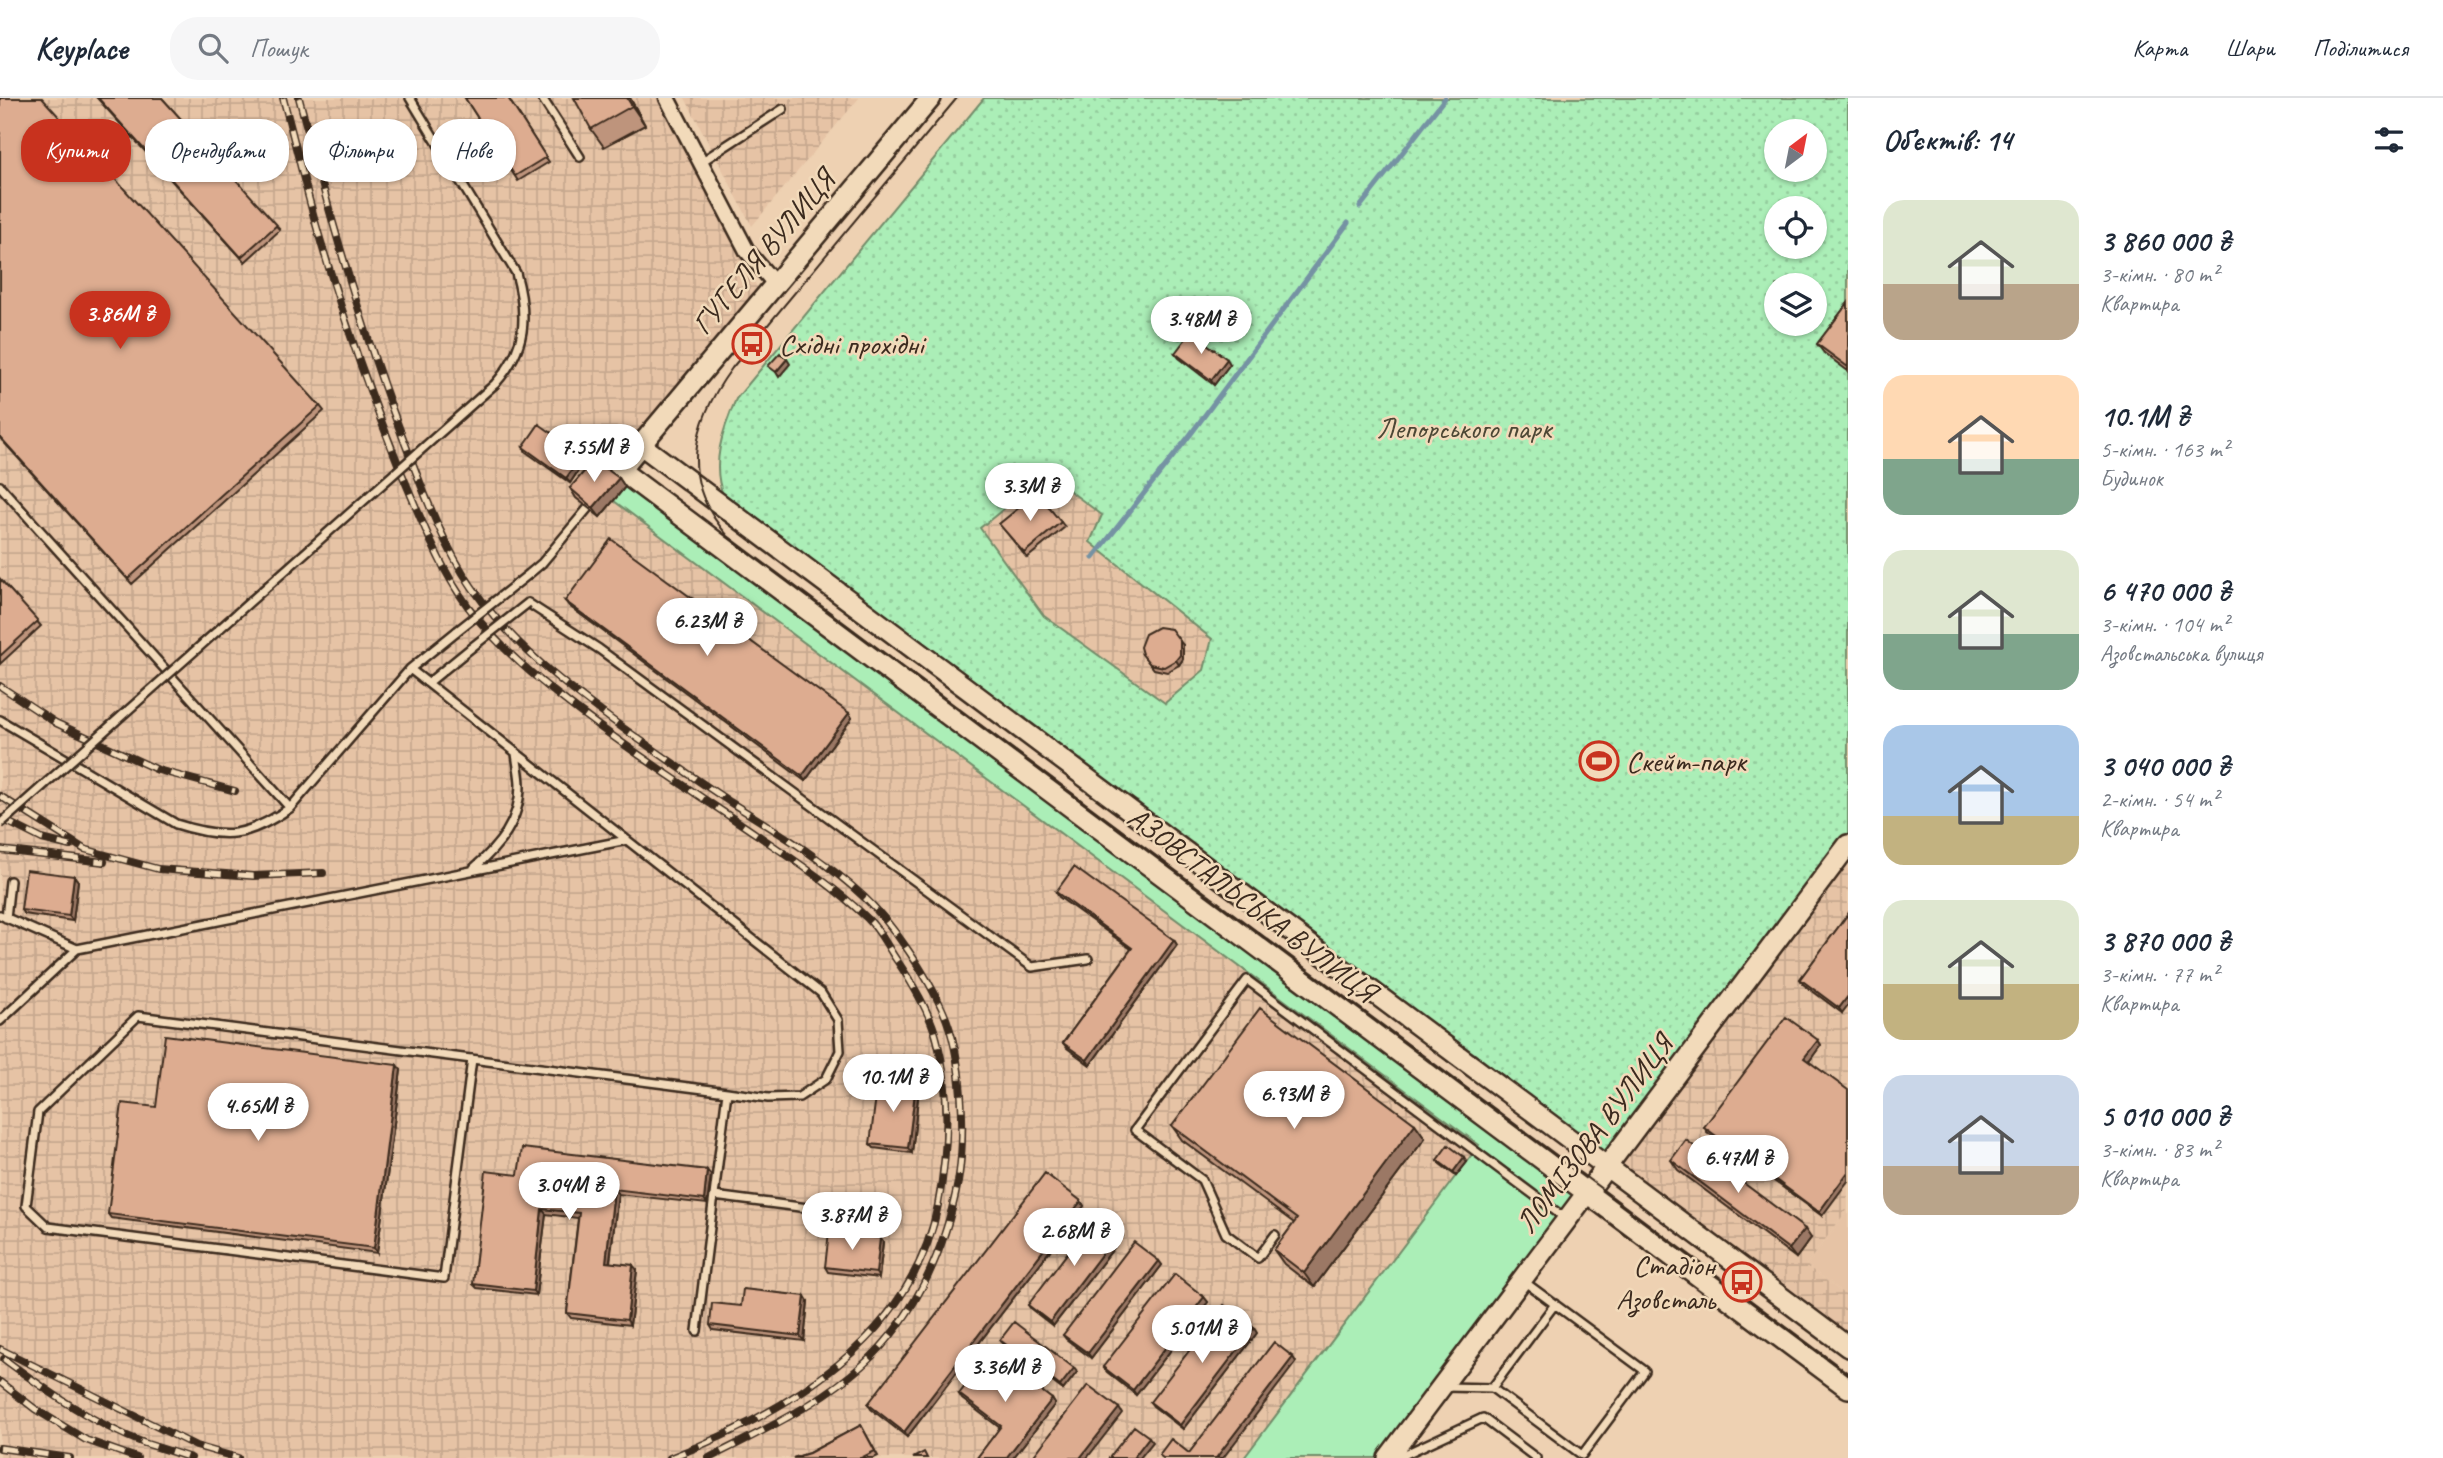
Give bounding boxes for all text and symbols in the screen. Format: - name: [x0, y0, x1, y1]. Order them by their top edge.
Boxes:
- search box: [170, 17, 660, 80]
- text: Keyplace: [35, 27, 128, 69]
- icon: search: [194, 29, 232, 67]
- text: Пошук: [250, 32, 308, 65]
- text: Карта: [2132, 33, 2187, 63]
- text: Шари: [2225, 33, 2275, 63]
- text: Поділитися: [2313, 33, 2408, 63]
- chip: Купити: [21, 119, 131, 182]
- chip: Орендувати: [145, 119, 289, 182]
- chip: Фільтри: [303, 119, 417, 182]
- chip: Нове: [431, 119, 516, 182]
- north arrow: [1764, 119, 1827, 182]
- map controls: [1764, 119, 1827, 336]
- text: Об’єктів: 14: [1883, 121, 2012, 159]
- icon: filters: [2370, 121, 2408, 159]
- street label: ГУГЕЛЯ ВУЛИЦЯ: [683, 159, 846, 342]
- button: locate: [1764, 196, 1827, 259]
- text: 3 860 000 ₴: [2100, 222, 2231, 260]
- icon: home: [1939, 228, 2023, 312]
- text: 3-кімн. · 80 m²: [2100, 260, 2218, 289]
- button: layers: [1764, 273, 1827, 336]
- text: Квартира: [2100, 289, 2178, 318]
- pin: 3.86M ₴: [55, 292, 185, 351]
- pin: 3.48M ₴: [1136, 296, 1266, 356]
- text: 3.86M ₴: [86, 299, 154, 328]
- text: 3.48M ₴: [1167, 304, 1235, 333]
- bus stop icon: Східні прохідні: [731, 323, 773, 365]
- place label: Східні прохідні: [779, 325, 927, 363]
- text: 10.1M ₴: [2100, 397, 2189, 435]
- icon: home: [1939, 403, 2023, 487]
- park label: Лепорського парк: [1376, 409, 1554, 447]
- pin: 7.55M ₴: [529, 424, 659, 484]
- text: 7.55M ₴: [560, 432, 628, 461]
- text: 5-кімн. · 163 m²: [2100, 435, 2229, 464]
- pin: 3.3M ₴: [973, 464, 1087, 523]
- text: Будинок: [2100, 464, 2163, 493]
- text: 3.3M ₴: [1001, 471, 1059, 500]
- text: 6 470 000 ₴: [2100, 572, 2231, 610]
- icon: home: [1939, 578, 2023, 662]
- pin: 6.23M ₴: [642, 598, 772, 658]
- text: 6.23M ₴: [673, 606, 741, 635]
- text: 3-кімн. · 104 m²: [2100, 610, 2229, 639]
- text: Азовстальська вулиця: [2100, 639, 2262, 668]
- sports icon: Скейт-парк: [1578, 740, 1620, 782]
- place label: Скейт-парк: [1626, 742, 1748, 780]
- text: 3 040 000 ₴: [2100, 747, 2230, 785]
- icon: home: [1939, 753, 2023, 837]
- text: 2-кімн. · 54 m²: [2100, 785, 2218, 814]
- street label: АЗОВСТАЛЬСЬКА ВУЛИЦЯ: [1120, 798, 1388, 1013]
- text: Квартира: [2100, 814, 2178, 843]
- text: 3 870 000 ₴: [2100, 922, 2230, 960]
- icon: home: [1939, 928, 2023, 1012]
- text: 3-кімн. · 77 m²: [2100, 960, 2218, 989]
- text: Квартира: [2100, 989, 2178, 1018]
- street label: ЛОМІЗОВА ВУЛИЦЯ: [1507, 1024, 1684, 1240]
- pin: 10.1M ₴: [828, 1054, 958, 1114]
- text: 10.1M ₴: [859, 1062, 927, 1091]
- pin: 6.93M ₴: [1229, 1072, 1359, 1131]
- text: 6.93M ₴: [1260, 1079, 1328, 1108]
- pin: 4.65M ₴: [193, 1084, 323, 1143]
- text: 4.65M ₴: [224, 1091, 292, 1120]
- text: 5 010 000 ₴: [2100, 1097, 2230, 1135]
- icon: home: [1939, 1103, 2023, 1187]
- text: 3-кімн. · 83 m²: [2100, 1135, 2218, 1164]
- pin: 6.47M ₴: [1673, 1136, 1803, 1195]
- text: 6.47M ₴: [1704, 1143, 1772, 1172]
- pin: 3.04M ₴: [504, 1162, 634, 1222]
- text: Квартира: [2100, 1164, 2178, 1193]
- text: 3.04M ₴: [535, 1170, 603, 1199]
- pin: 3.87M ₴: [787, 1192, 917, 1252]
- text: 3.87M ₴: [818, 1200, 886, 1229]
- pin: 2.68M ₴: [1009, 1208, 1139, 1268]
- text: 2.68M ₴: [1040, 1216, 1108, 1245]
- place label: Стадіон Азовсталь: [1616, 1246, 1717, 1318]
- bus stop icon: Стадіон Азовсталь: [1721, 1261, 1763, 1303]
- pin: 5.01M ₴: [1137, 1306, 1267, 1365]
- text: 5.01M ₴: [1168, 1313, 1236, 1342]
- pin: 3.36M ₴: [940, 1344, 1070, 1404]
- text: 3.36M ₴: [971, 1352, 1039, 1381]

